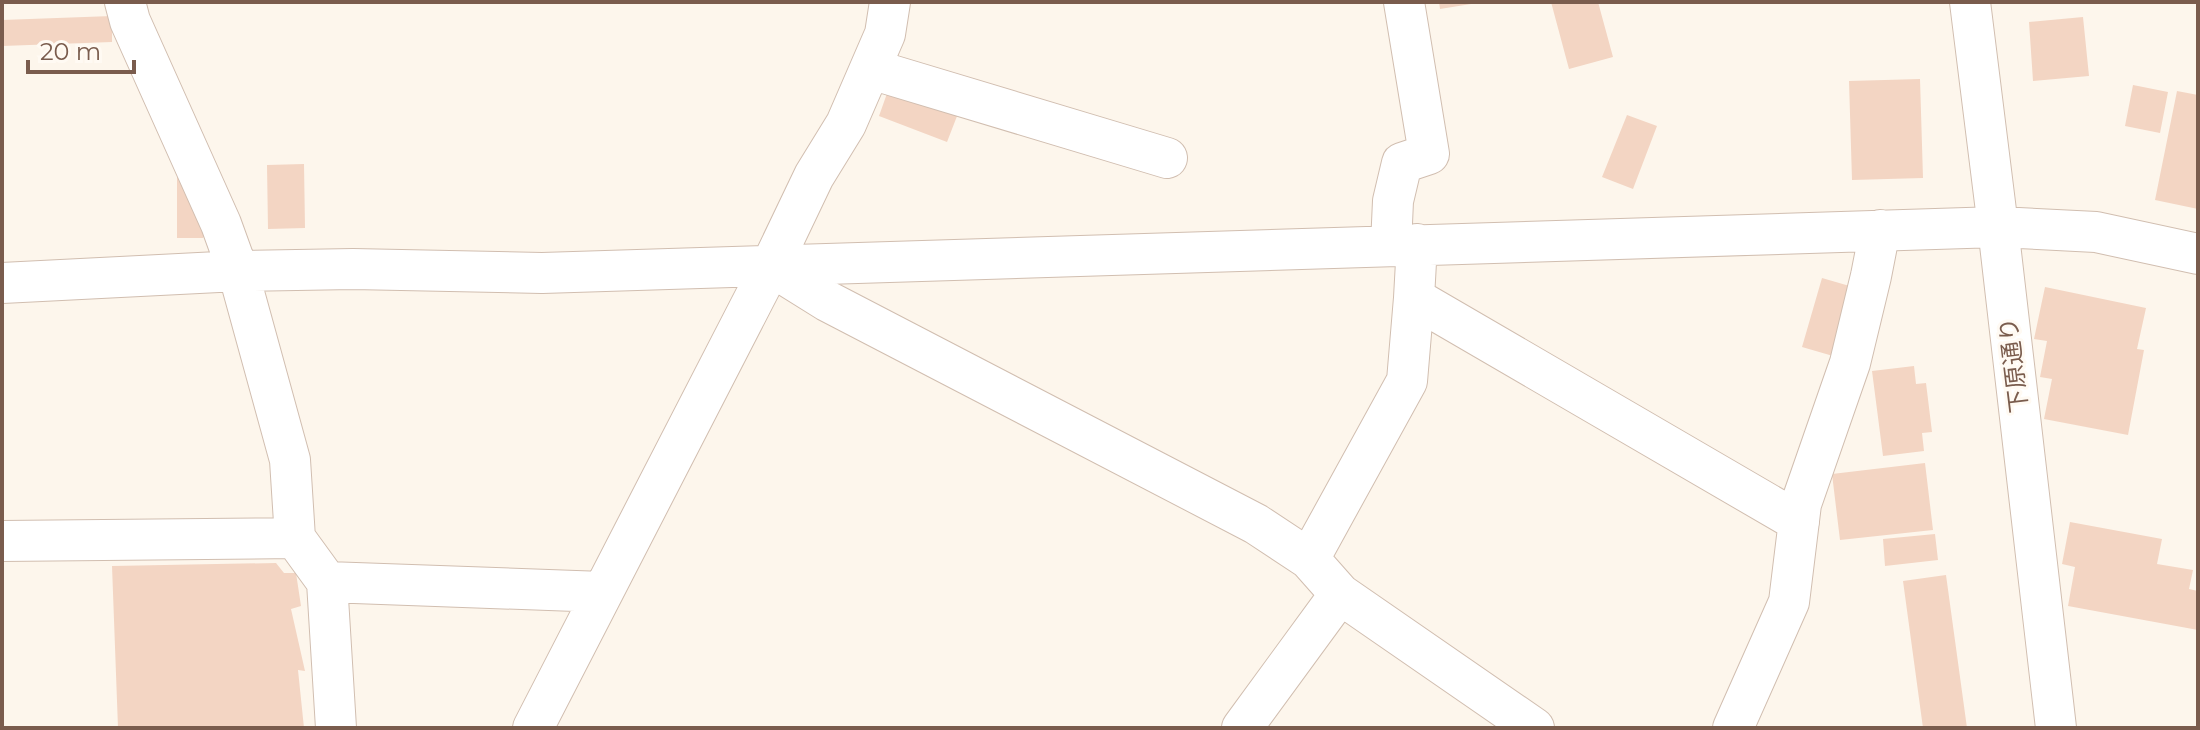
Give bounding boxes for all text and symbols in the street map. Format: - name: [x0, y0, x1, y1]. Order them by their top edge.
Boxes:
- scale bar: [28, 24, 134, 74]
- text: 20 m: [40, 37, 101, 66]
- street label: 下原通り: [1993, 316, 2034, 414]

